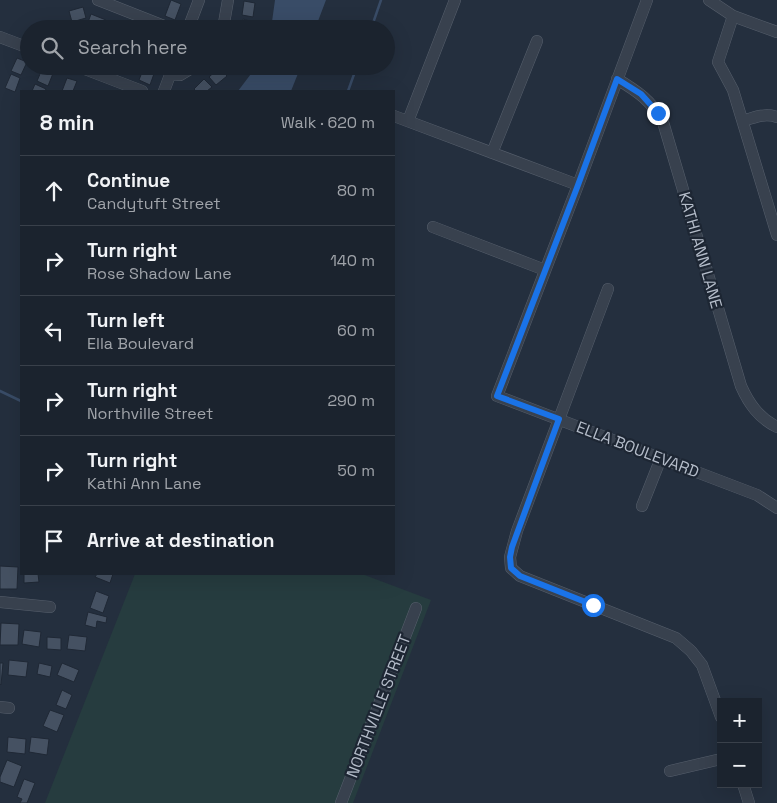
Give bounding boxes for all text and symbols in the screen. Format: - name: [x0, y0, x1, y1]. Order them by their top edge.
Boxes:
- search box: [20, 20, 395, 75]
- icon: search: [38, 34, 66, 62]
- text: Search here: [78, 35, 188, 60]
- route end: [647, 102, 670, 125]
- text: 8 min: [40, 109, 94, 136]
- text: Walk · 620 m: [281, 112, 375, 133]
- text: Continue: [87, 168, 170, 193]
- icon: ahead: [40, 177, 68, 205]
- text: 80 m: [337, 180, 375, 201]
- street label: KATHI ANN LANE: [674, 189, 727, 311]
- text: Candytuft Street: [87, 193, 221, 214]
- text: Turn right: [87, 238, 177, 263]
- icon: right: [40, 247, 68, 275]
- text: 140 m: [330, 250, 375, 271]
- text: Rose Shadow Lane: [87, 263, 232, 284]
- text: Turn left: [87, 308, 165, 333]
- icon: left: [40, 317, 68, 345]
- text: 60 m: [337, 320, 375, 341]
- text: Ella Boulevard: [87, 333, 194, 354]
- text: Turn right: [87, 378, 177, 403]
- icon: right: [40, 387, 68, 415]
- text: 290 m: [327, 390, 375, 411]
- text: Northville Street: [87, 403, 213, 424]
- street label: ELLA BOULEVARD: [573, 416, 702, 483]
- text: Turn right: [87, 448, 177, 473]
- icon: right: [40, 457, 68, 485]
- text: 50 m: [337, 460, 375, 481]
- text: Kathi Ann Lane: [87, 473, 201, 494]
- icon: arrive: [40, 527, 68, 555]
- text: Arrive at destination: [87, 528, 275, 553]
- route start: [582, 594, 605, 617]
- street label: NORTHVILLE STREET: [341, 632, 415, 781]
- map controls: [717, 698, 762, 788]
- button: +: [717, 698, 762, 743]
- button: −: [717, 743, 762, 788]

